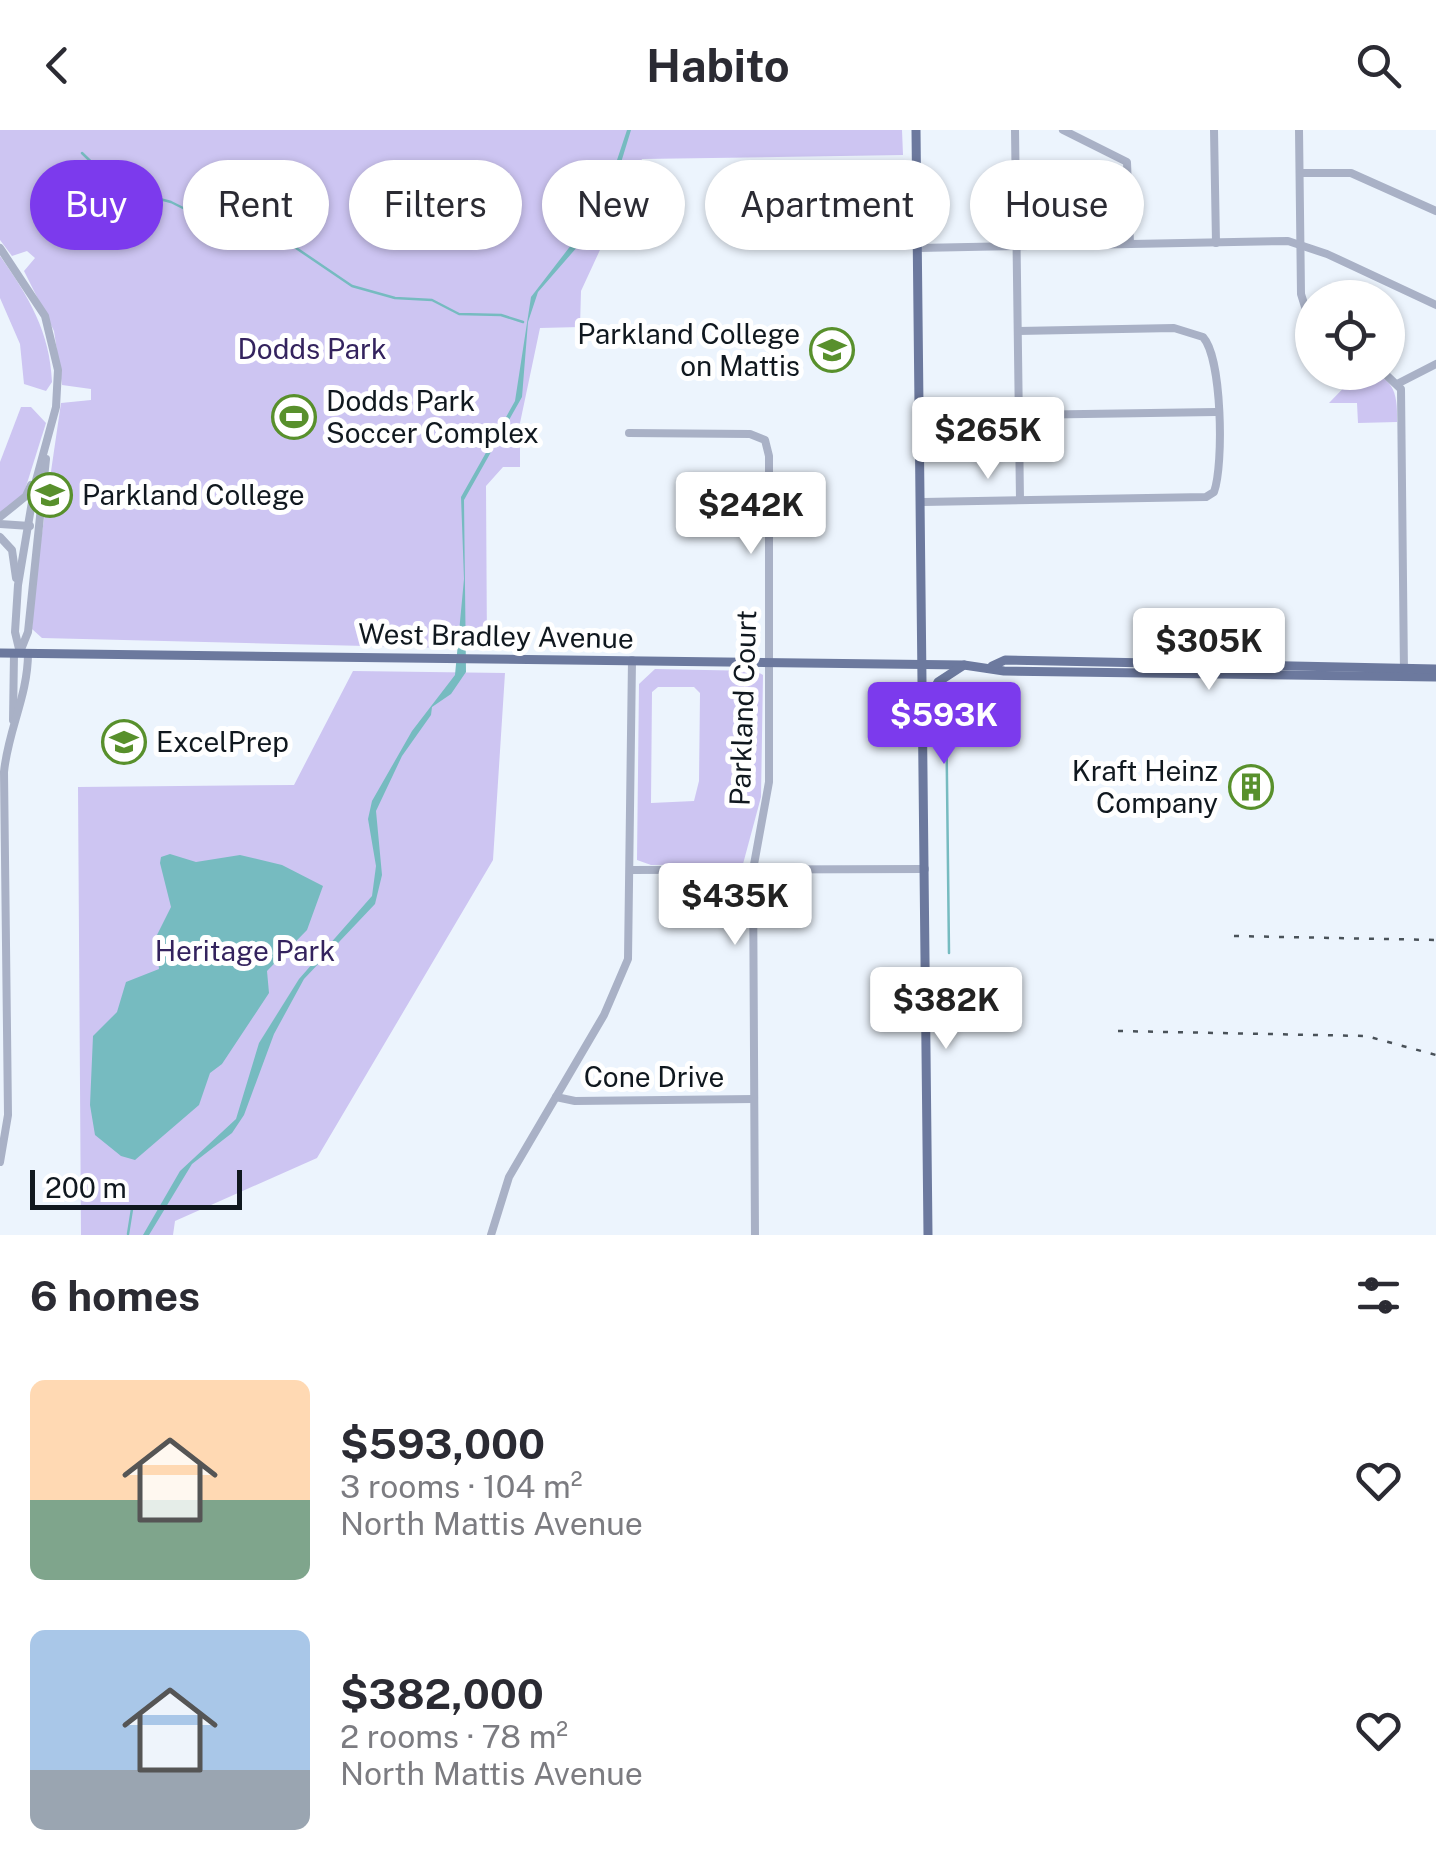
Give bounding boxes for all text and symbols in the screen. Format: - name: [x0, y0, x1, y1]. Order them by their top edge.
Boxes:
- icon: back: [30, 38, 85, 93]
- icon: search: [1351, 38, 1406, 93]
- text: Habito: [646, 39, 790, 92]
- chip: Buy: [30, 160, 163, 250]
- chip: Rent: [183, 160, 329, 250]
- chip: Filters: [349, 160, 522, 250]
- chip: New: [542, 160, 685, 250]
- chip: Apartment: [705, 160, 950, 250]
- chip: House: [970, 160, 1144, 250]
- map controls: [1295, 280, 1405, 390]
- button: locate: [1295, 280, 1405, 390]
- place label: Parkland College on Mattis: [577, 317, 800, 382]
- school or university icon: Parkland College on Mattis: [809, 327, 855, 373]
- park label: Dodds Park: [237, 332, 387, 365]
- place label: Dodds Park Soccer Complex: [326, 384, 539, 449]
- sports icon: Dodds Park Soccer Complex: [271, 394, 317, 440]
- pin: $265K: [918, 397, 1058, 482]
- text: $265K: [934, 411, 1042, 448]
- school or university icon: Parkland College: [27, 472, 73, 518]
- pin: $242K: [681, 472, 821, 557]
- place label: Parkland College: [82, 478, 305, 511]
- text: $242K: [698, 486, 804, 523]
- pin: $305K: [1139, 608, 1279, 693]
- street label: Parkland Court: [723, 609, 762, 807]
- street label: West Bradley Avenue: [358, 617, 634, 654]
- text: $305K: [1155, 622, 1263, 659]
- pin: $593K: [874, 682, 1014, 767]
- text: $593K: [890, 696, 998, 733]
- school or university icon: ExcelPrep: [101, 719, 147, 765]
- place label: ExcelPrep: [156, 725, 289, 758]
- place label: Kraft Heinz Company: [1072, 754, 1218, 819]
- building icon: Kraft Heinz Company: [1228, 764, 1274, 810]
- pin: $435K: [665, 863, 805, 948]
- text: $435K: [681, 877, 789, 914]
- park label: Heritage Park: [155, 934, 335, 967]
- pin: $382K: [876, 967, 1016, 1052]
- text: $382K: [892, 981, 1000, 1018]
- street label: Cone Drive: [584, 1060, 724, 1093]
- scale bar: [30, 1165, 242, 1210]
- text: 200 m: [45, 1171, 127, 1204]
- icon: filters: [1351, 1268, 1406, 1323]
- text: 6 homes: [30, 1271, 200, 1320]
- text: $593,000: [340, 1419, 545, 1468]
- icon: home: [110, 1420, 230, 1540]
- icon: heart: [1351, 1453, 1406, 1508]
- text: 3 rooms · 104 m²: [340, 1468, 583, 1505]
- text: North Mattis Avenue: [340, 1505, 643, 1542]
- text: $382,000: [340, 1669, 544, 1718]
- icon: home: [110, 1670, 230, 1790]
- icon: heart: [1351, 1703, 1406, 1758]
- text: 2 rooms · 78 m²: [340, 1718, 568, 1755]
- text: North Mattis Avenue: [340, 1755, 643, 1792]

